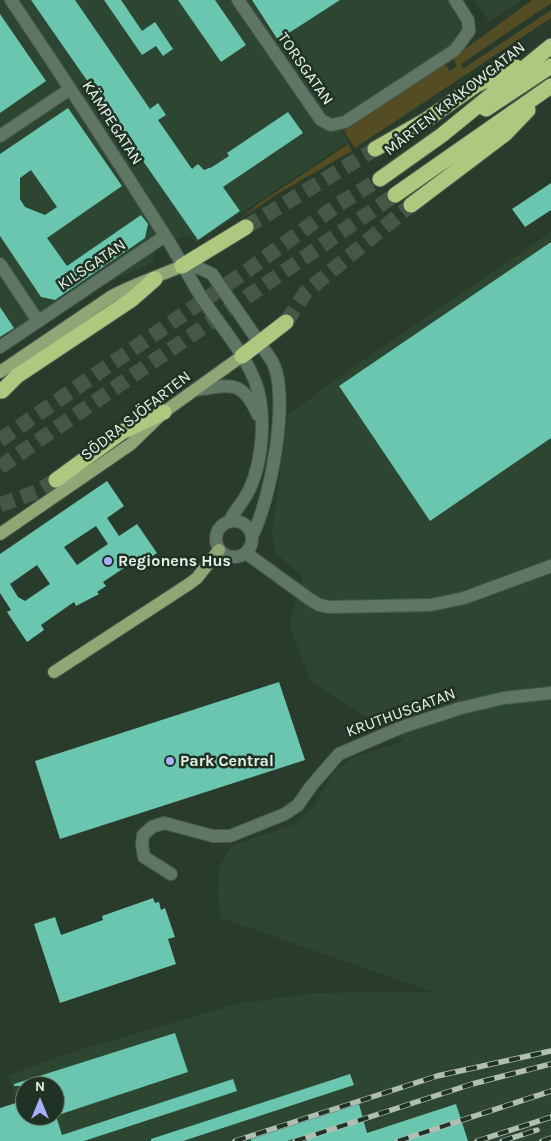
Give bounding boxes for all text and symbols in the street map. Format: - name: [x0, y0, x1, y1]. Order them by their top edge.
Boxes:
- street label: TORSGATAN: [273, 29, 337, 109]
- street label: MÅRTEN KRAKOWGATAN: [381, 38, 529, 160]
- street label: KÄMPEGATAN: [78, 77, 146, 169]
- street label: KILSGATAN: [54, 235, 130, 295]
- street label: SÖDRA SJÖFARTEN: [77, 367, 195, 465]
- place label: Regionens Hus: [118, 551, 231, 571]
- marker: Regionens Hus: [102, 555, 114, 567]
- street label: KRUTHUSGATAN: [344, 684, 458, 742]
- place label: Park Central: [180, 751, 274, 771]
- marker: Park Central: [164, 755, 176, 767]
- north arrow: [15, 1076, 65, 1126]
- text: N: [35, 1078, 45, 1095]

